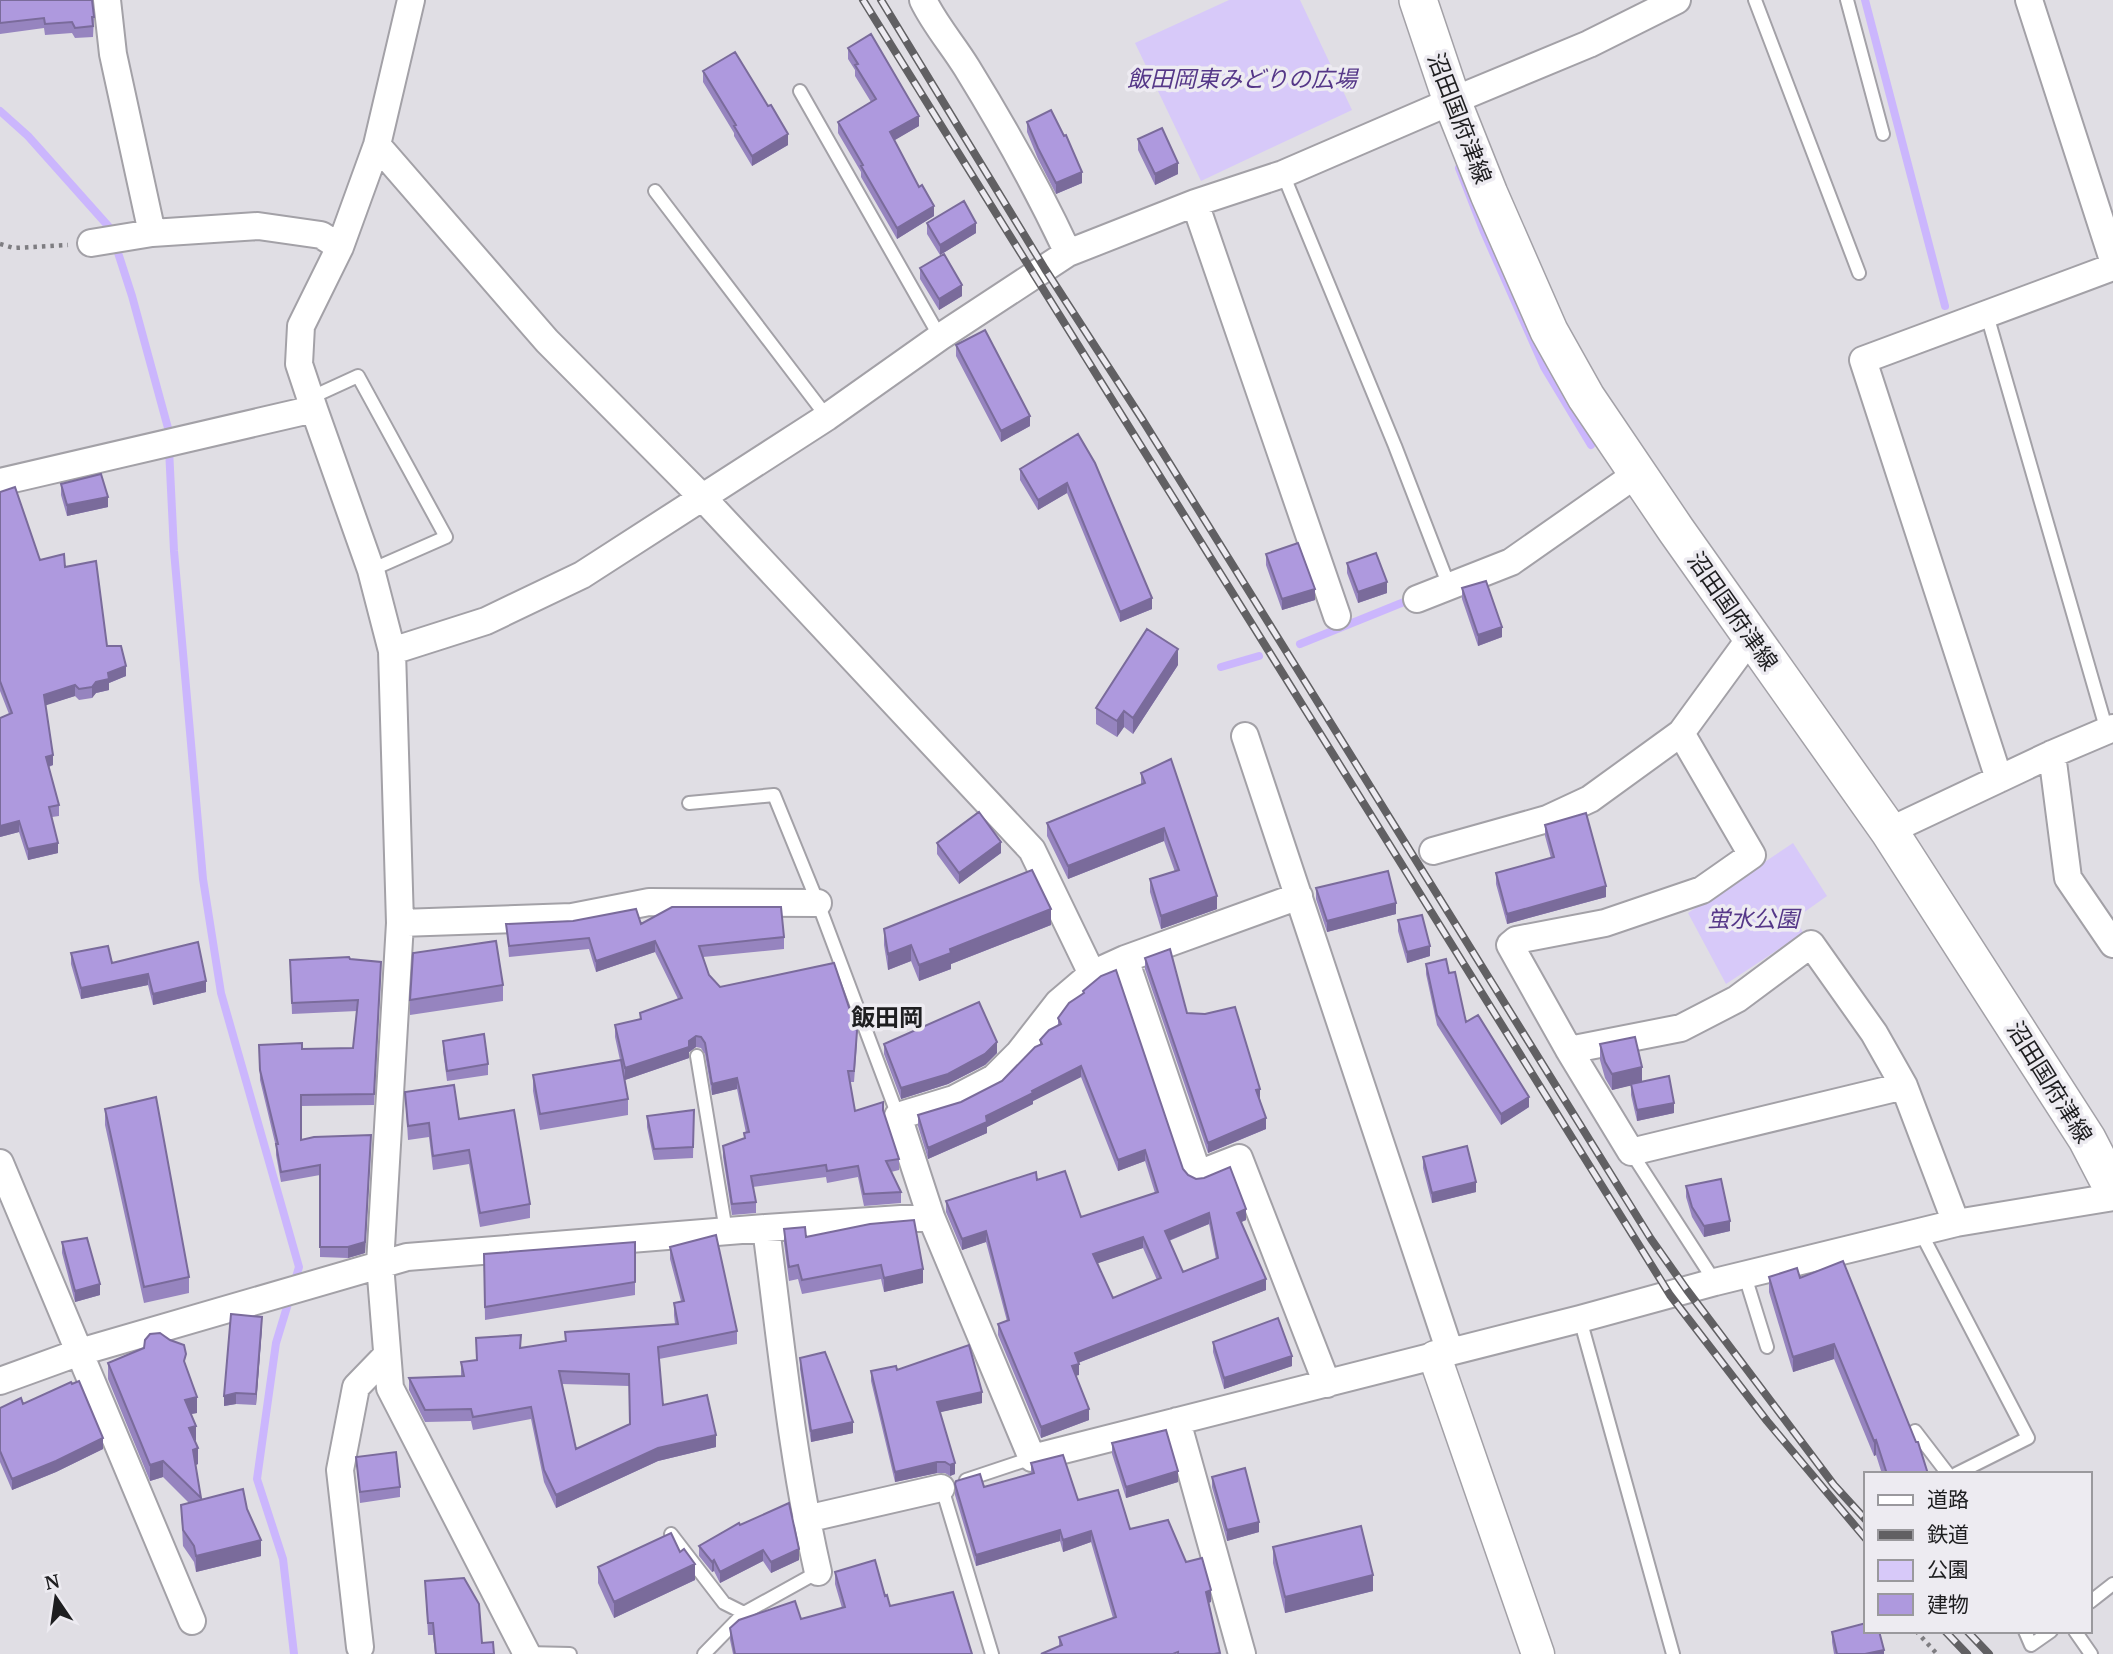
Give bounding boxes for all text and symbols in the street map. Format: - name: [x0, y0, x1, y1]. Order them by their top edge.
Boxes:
- street label: 沼田国府津線: [1421, 48, 1499, 188]
- park label: 飯田岡東みどりの広場: [1127, 63, 1360, 94]
- street label: 沼田国府津線: [1681, 546, 1785, 676]
- park label: 蛍水公園: [1707, 903, 1802, 934]
- district label: 飯田岡: [851, 1001, 923, 1033]
- street label: 沼田国府津線: [2000, 1015, 2100, 1149]
- legend: [1864, 1472, 2092, 1633]
- text: 道路: [1927, 1485, 1969, 1513]
- text: 鉄道: [1927, 1520, 1969, 1548]
- text: 公園: [1927, 1555, 1969, 1583]
- north arrow: [21, 1563, 91, 1633]
- text: N: [42, 1567, 62, 1595]
- text: 建物: [1927, 1590, 1969, 1618]

